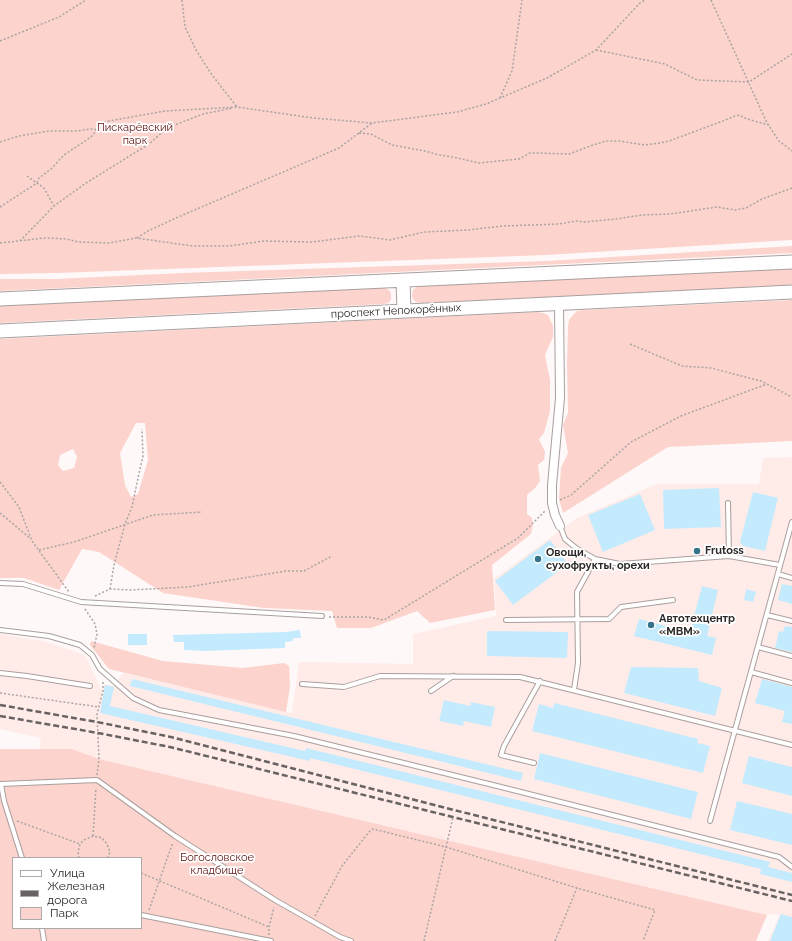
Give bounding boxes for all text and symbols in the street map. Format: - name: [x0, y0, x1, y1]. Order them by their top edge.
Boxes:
- park label: Пискарёвский парк: [97, 121, 173, 147]
- street label: проспект Непокорённых: [331, 301, 461, 321]
- place label: Frutoss: [705, 544, 744, 558]
- place label: Овощи, сухофрукты, орехи: [546, 546, 650, 572]
- marker: Frutoss: [692, 546, 702, 556]
- marker: Овощи, сухофрукты, орехи: [533, 554, 543, 564]
- place label: Автотехцентр «МВМ»: [659, 612, 735, 638]
- marker: Автотехцентр «МВМ»: [646, 620, 656, 630]
- park label: Богословское кладбище: [180, 851, 254, 877]
- legend: [12, 857, 142, 929]
- text: Улица: [50, 866, 85, 880]
- text: Железная дорога: [47, 879, 105, 907]
- text: Парк: [50, 906, 79, 920]

